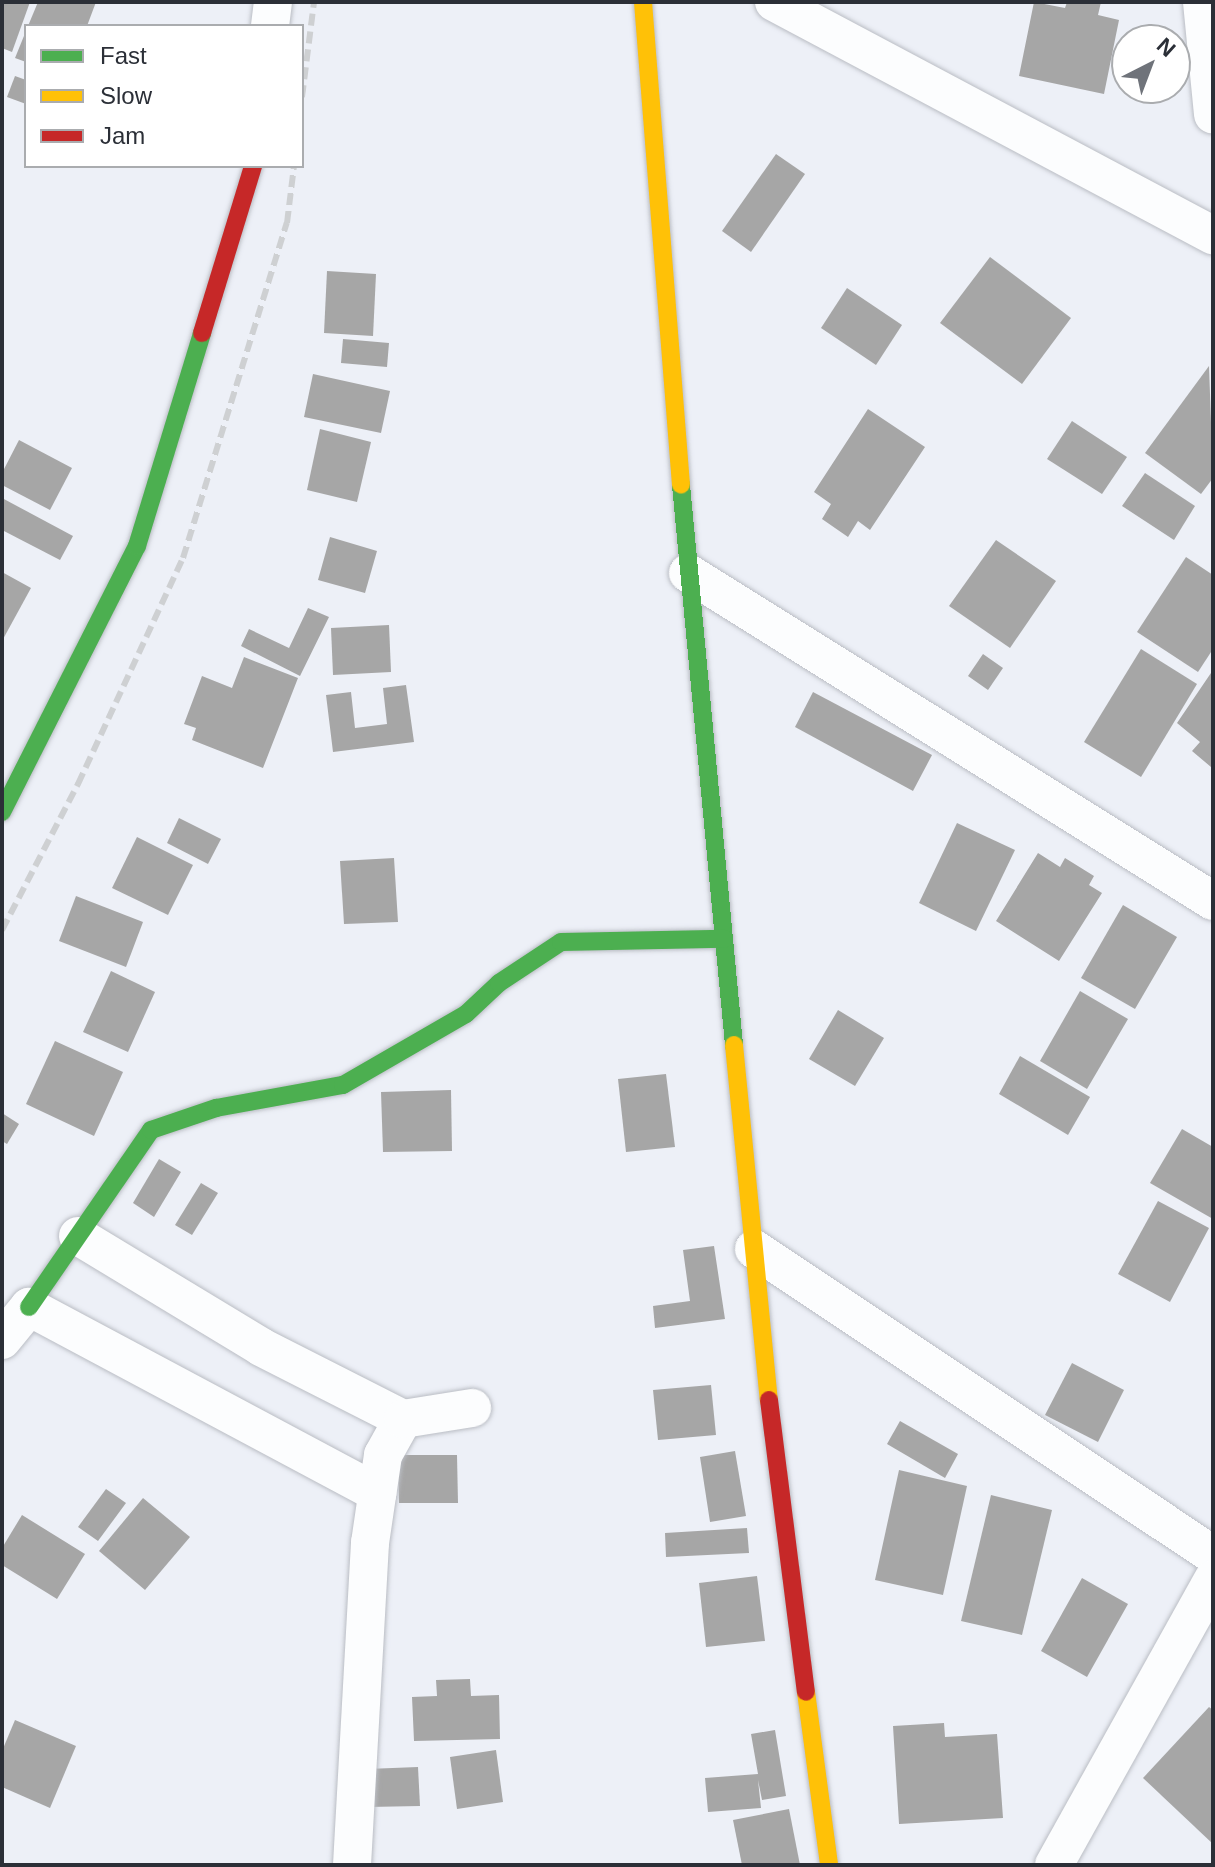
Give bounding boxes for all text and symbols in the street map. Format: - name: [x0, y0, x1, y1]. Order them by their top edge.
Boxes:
- legend: [24, 24, 304, 168]
- north arrow: [1111, 24, 1191, 104]
- text: N: [1152, 33, 1180, 62]
- text: Fast: [100, 42, 147, 69]
- text: Slow: [100, 82, 152, 109]
- text: Jam: [100, 122, 145, 149]

